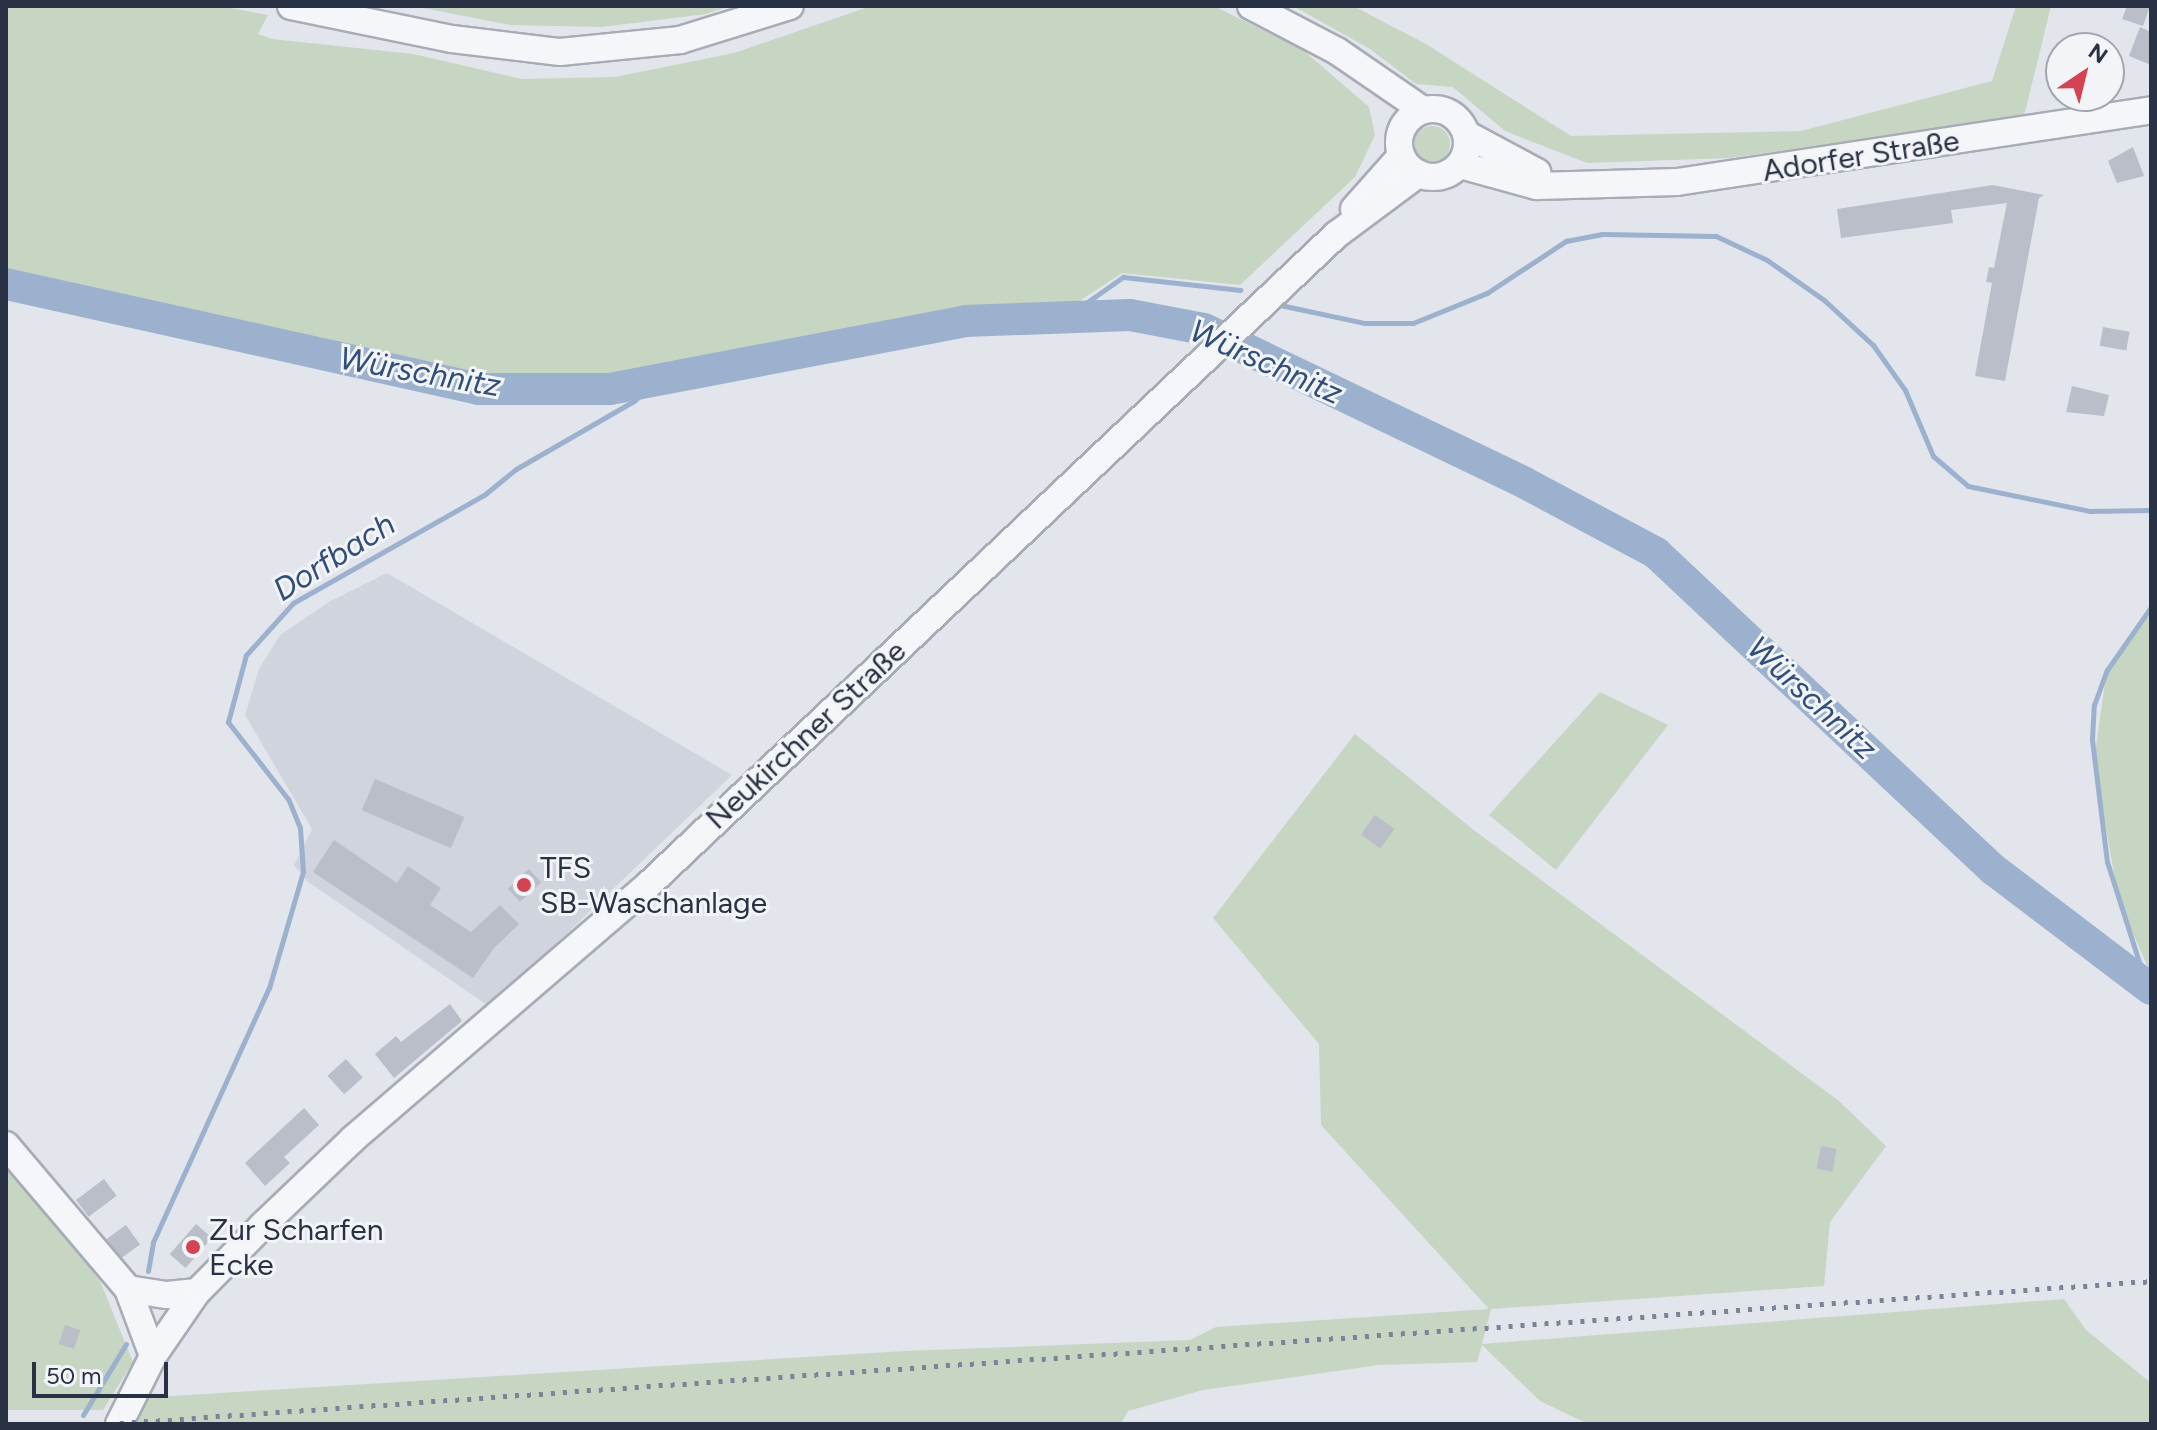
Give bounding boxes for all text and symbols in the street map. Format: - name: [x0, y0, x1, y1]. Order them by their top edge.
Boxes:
- north arrow: [2045, 32, 2125, 112]
- text: N: [2083, 38, 2113, 70]
- street label: Adorfer Straße: [1760, 123, 1962, 189]
- water label: Würschnitz: [1184, 311, 1348, 413]
- water label: Würschnitz: [336, 339, 504, 405]
- water label: Dorfbach: [266, 505, 402, 609]
- water label: Würschnitz: [1739, 628, 1885, 768]
- street label: Neukirchner Straße: [699, 633, 913, 837]
- place label: TFS SB-Waschanlage: [540, 850, 767, 920]
- marker: TFS SB-Waschanlage: [515, 876, 533, 894]
- place label: Zur Scharfen Ecke: [209, 1212, 383, 1282]
- marker: Zur Scharfen Ecke: [184, 1238, 202, 1256]
- scale bar: [36, 1346, 172, 1396]
- text: 50 m: [46, 1361, 102, 1390]

